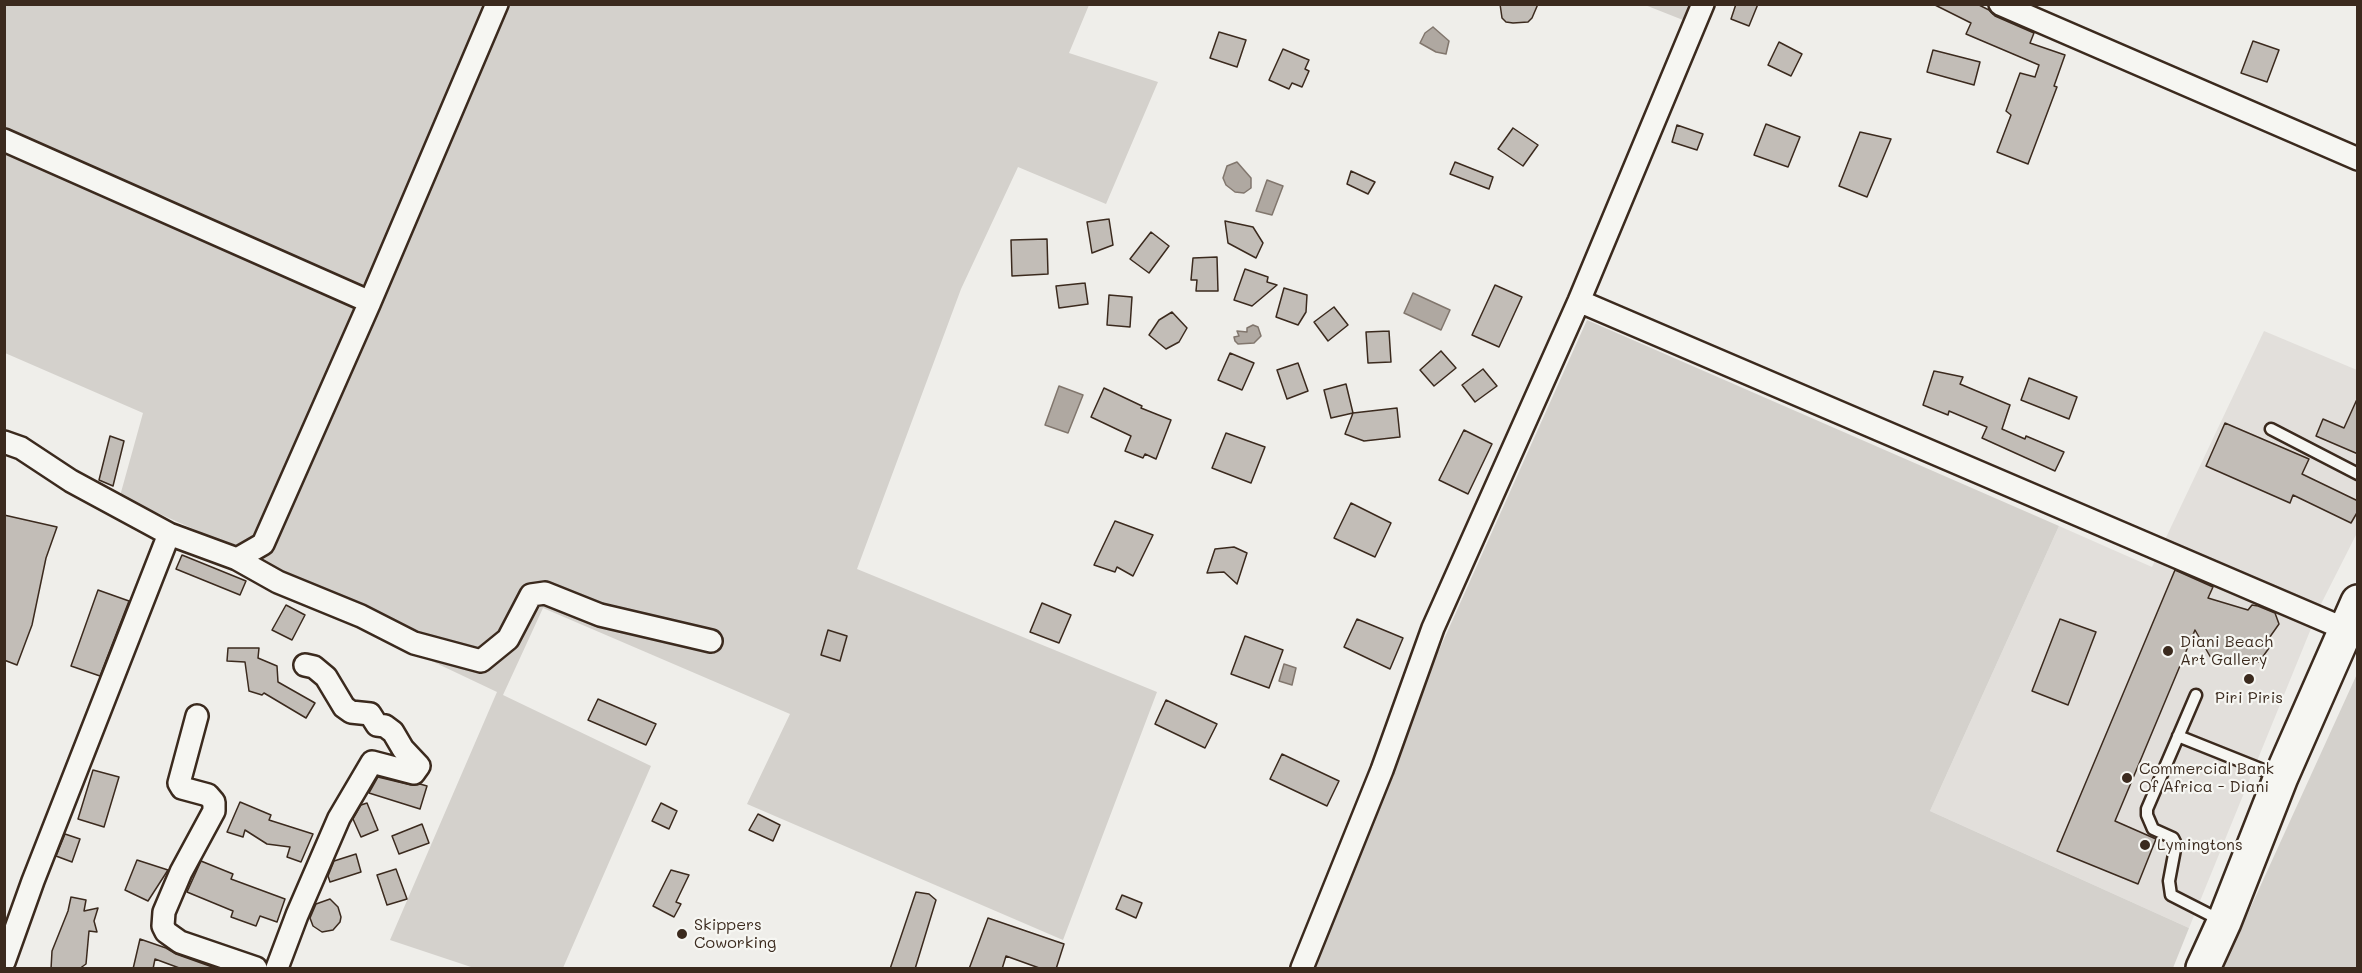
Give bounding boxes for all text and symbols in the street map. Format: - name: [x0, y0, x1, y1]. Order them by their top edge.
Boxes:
- place label: Diani Beach Art Gallery: [2180, 632, 2273, 670]
- marker: Diani Beach Art Gallery: [2161, 644, 2175, 658]
- marker: Piri Piris: [2242, 672, 2256, 686]
- place label: Piri Piris: [2215, 688, 2283, 708]
- place label: Commercial Bank Of Africa - Diani: [2139, 759, 2274, 797]
- marker: Commercial Bank Of Africa - Diani: [2120, 771, 2134, 785]
- place label: Lymingtons: [2157, 835, 2243, 855]
- marker: Lymingtons: [2138, 838, 2152, 852]
- place label: Skippers Coworking: [694, 915, 776, 953]
- marker: Skippers Coworking: [675, 927, 689, 941]

